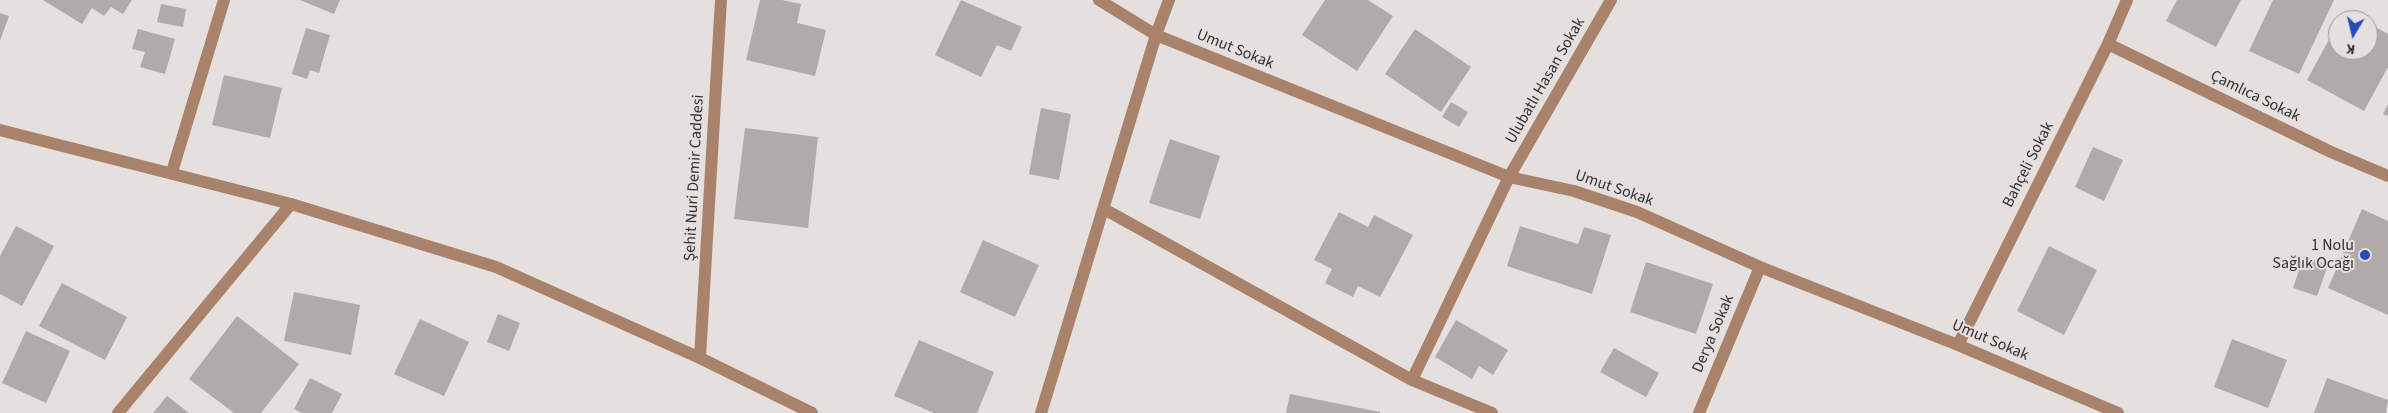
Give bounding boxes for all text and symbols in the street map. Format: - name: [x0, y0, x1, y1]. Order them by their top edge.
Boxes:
- north arrow: [2328, 10, 2378, 60]
- street label: Ulubatlı Hasan Sokak: [1502, 15, 1590, 147]
- street label: Umut Sokak: [1193, 26, 1277, 74]
- text: K: [2345, 38, 2357, 59]
- street label: Çamlıca Sokak: [2207, 67, 2303, 127]
- street label: Şehit Nuri Demir Caddesi: [681, 94, 709, 262]
- street label: Bahçeli Sokak: [1999, 119, 2059, 211]
- street label: Umut Sokak: [1572, 167, 1656, 211]
- place label: 1 Nolu Sağlık Ocağı: [2272, 236, 2354, 274]
- marker: 1 Nolu Sağlık Ocağı: [2358, 248, 2372, 262]
- street label: Derya Sokak: [1689, 292, 1739, 376]
- street label: Umut Sokak: [1949, 316, 2031, 366]

